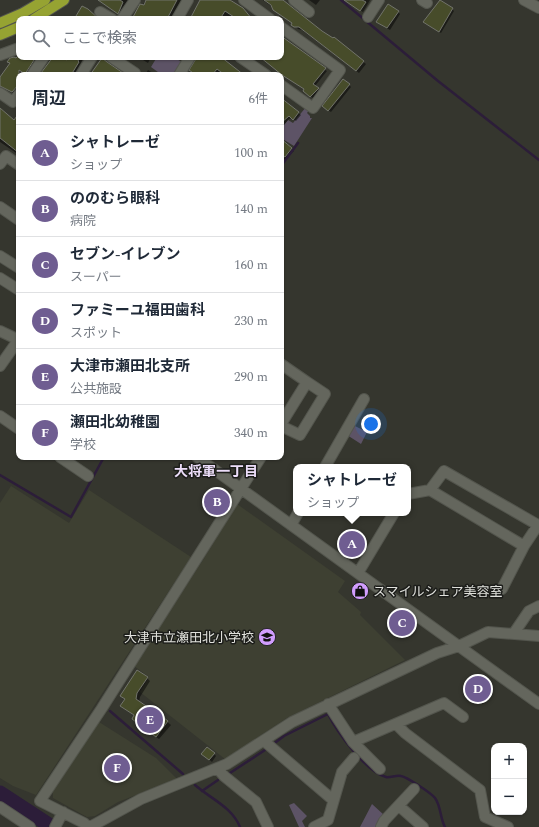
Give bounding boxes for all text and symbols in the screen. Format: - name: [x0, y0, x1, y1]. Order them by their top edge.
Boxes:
- search box: [16, 16, 284, 60]
- icon: search: [30, 27, 52, 49]
- text: ここで検索: [62, 27, 137, 50]
- text: 周辺: [32, 86, 66, 112]
- text: 6件: [248, 89, 268, 109]
- text: シャトレーゼ: [70, 131, 160, 154]
- text: A: [40, 143, 50, 163]
- text: 100 m: [234, 143, 268, 163]
- text: ショップ: [70, 155, 122, 175]
- text: ののむら眼科: [70, 187, 160, 210]
- text: B: [40, 199, 50, 219]
- text: 140 m: [234, 199, 268, 219]
- text: 病院: [70, 211, 96, 231]
- text: セブン-イレブン: [70, 243, 181, 266]
- text: C: [40, 255, 50, 275]
- text: 160 m: [234, 255, 268, 275]
- text: スーパー: [70, 267, 122, 287]
- text: ファミーユ福田歯科: [70, 299, 205, 322]
- text: D: [40, 311, 50, 331]
- text: 230 m: [234, 311, 268, 331]
- text: スポット: [70, 323, 122, 343]
- text: 大津市瀬田北支所: [70, 355, 190, 378]
- text: E: [41, 367, 49, 387]
- text: 290 m: [234, 367, 268, 387]
- text: 公共施設: [70, 379, 122, 399]
- text: 瀬田北幼稚園: [70, 411, 160, 434]
- your location: [361, 414, 381, 434]
- text: F: [41, 423, 49, 443]
- text: 340 m: [234, 423, 268, 443]
- text: 学校: [70, 435, 96, 455]
- district label: 大将軍一丁目: [174, 461, 258, 482]
- popup: [293, 464, 411, 516]
- text: シャトレーゼ: [307, 469, 397, 492]
- pin: B: [204, 487, 230, 517]
- text: ショップ: [307, 493, 359, 513]
- pin: A: [339, 529, 365, 559]
- shop icon: スマイルシェア美容室: [350, 581, 370, 601]
- place label: スマイルシェア美容室: [373, 582, 503, 602]
- pin: C: [389, 608, 415, 638]
- school or university icon: 大津市立瀬田北小学校: [257, 627, 277, 647]
- place label: 大津市立瀬田北小学校: [124, 628, 254, 648]
- pin: D: [465, 674, 491, 704]
- pin: E: [137, 705, 163, 735]
- map controls: [491, 743, 527, 815]
- button: +: [491, 743, 527, 779]
- pin: F: [104, 753, 130, 783]
- button: −: [491, 779, 527, 815]

